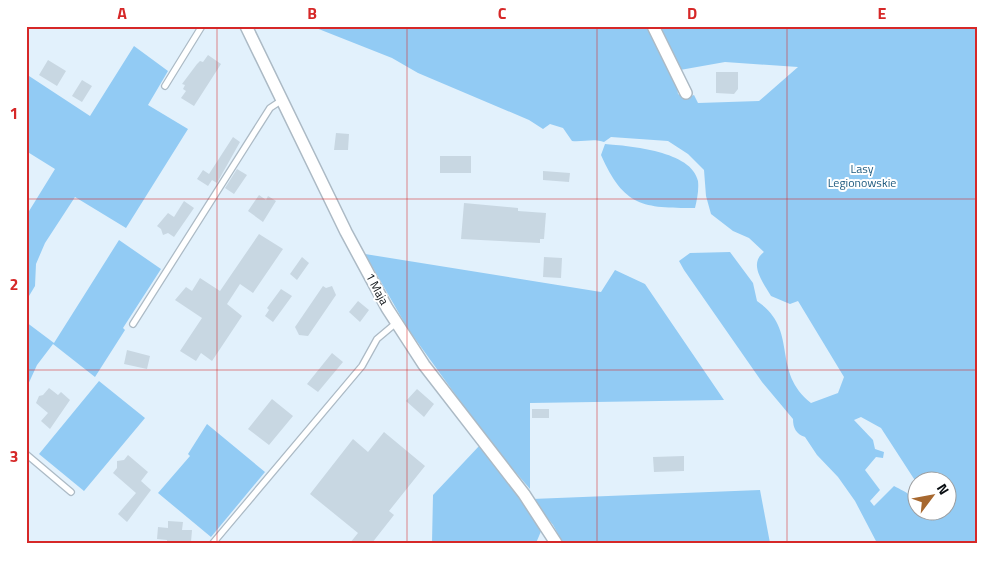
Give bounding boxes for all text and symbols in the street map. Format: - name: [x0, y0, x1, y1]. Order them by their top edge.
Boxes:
- text: A: [117, 1, 127, 25]
- text: B: [307, 1, 317, 25]
- text: C: [498, 1, 507, 25]
- text: D: [687, 1, 697, 25]
- text: E: [878, 1, 887, 25]
- text: 1: [10, 101, 18, 125]
- park label: Lasy Legionowskie: [828, 159, 896, 192]
- street label: 1 Maja: [361, 269, 394, 308]
- text: 2: [10, 272, 18, 296]
- text: 3: [10, 444, 18, 468]
- north arrow: [906, 472, 956, 522]
- text: N: [932, 479, 955, 499]

